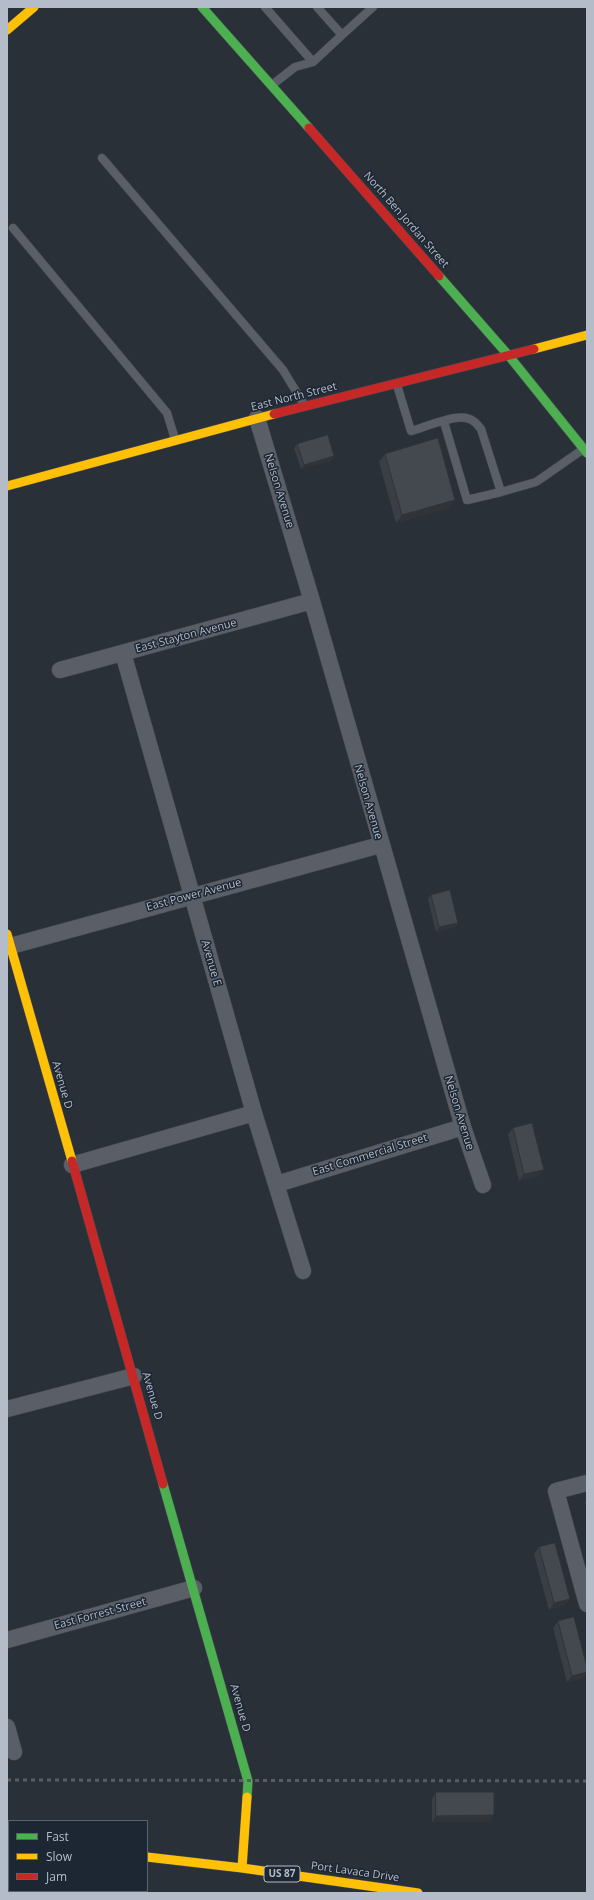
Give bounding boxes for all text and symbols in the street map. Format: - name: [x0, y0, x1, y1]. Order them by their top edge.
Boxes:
- street label: North Ben Jordan Street: [361, 169, 451, 271]
- street label: East North Street: [250, 380, 338, 414]
- street label: Nelson Avenue: [261, 452, 297, 530]
- street label: East Stayton Avenue: [134, 616, 238, 656]
- street label: Nelson Avenue: [351, 763, 385, 841]
- street label: East Power Avenue: [145, 876, 243, 914]
- street label: Avenue E: [198, 938, 224, 988]
- street label: Avenue D: [49, 1060, 75, 1110]
- street label: Nelson Avenue: [441, 1074, 477, 1152]
- street label: East Commercial Street: [311, 1131, 429, 1179]
- street label: Avenue D: [139, 1371, 165, 1421]
- street label: East Forrest Street: [53, 1595, 147, 1633]
- street label: Avenue D: [227, 1683, 253, 1733]
- legend: [8, 1820, 148, 1892]
- text: Fast: [46, 1828, 69, 1845]
- text: Slow: [46, 1848, 72, 1865]
- street label: Port Lavaca Drive: [310, 1859, 400, 1885]
- road number: US 87: [264, 1866, 300, 1882]
- text: Jam: [46, 1868, 67, 1885]

